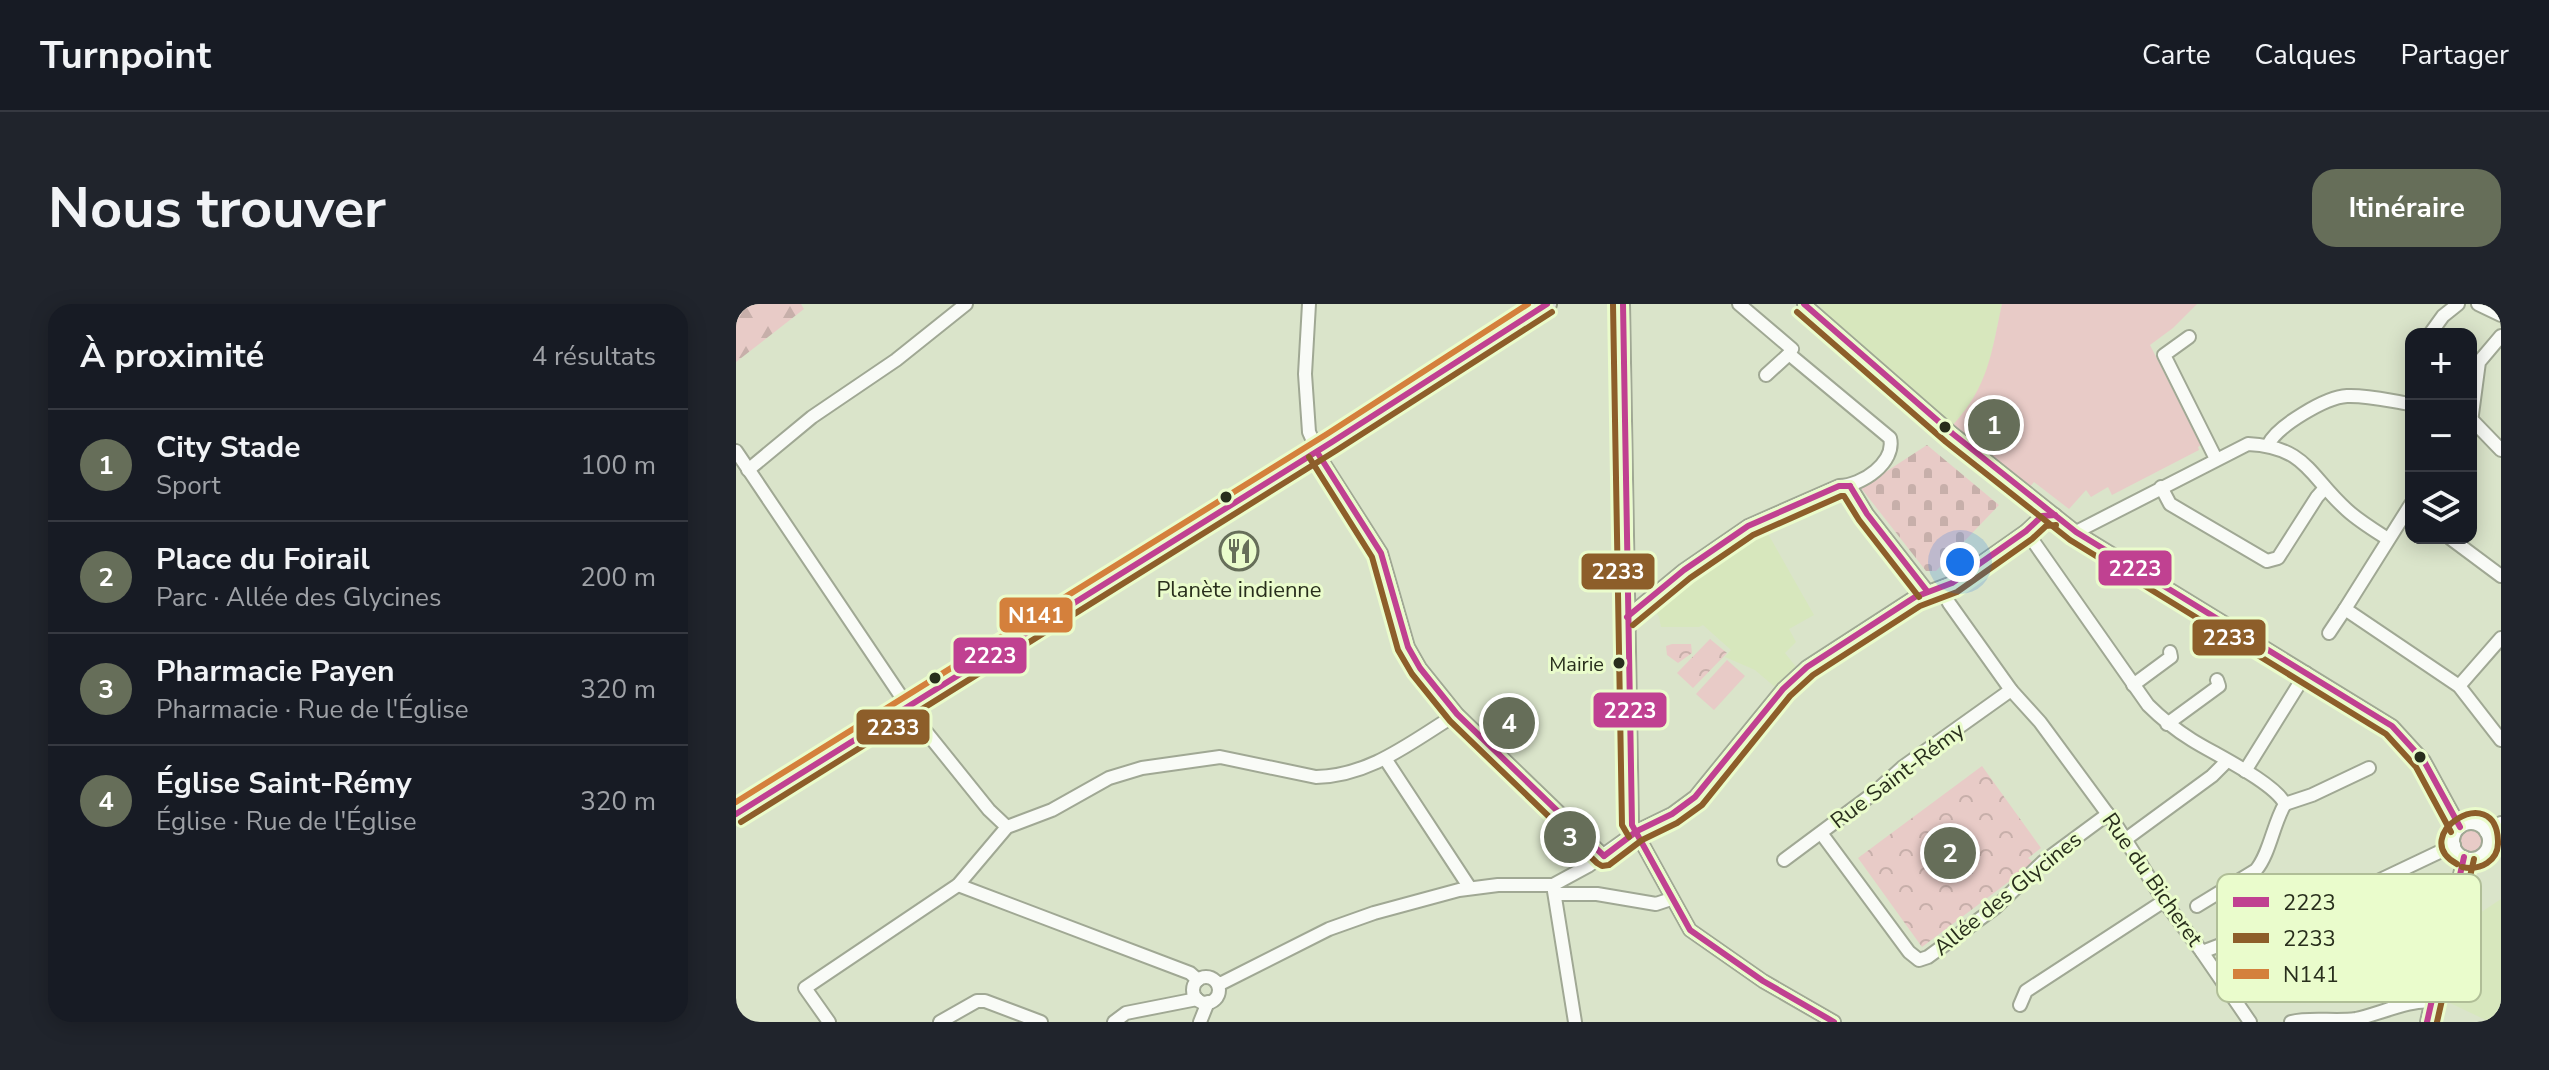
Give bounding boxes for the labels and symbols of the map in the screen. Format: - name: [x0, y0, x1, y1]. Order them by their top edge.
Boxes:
- pin: 1: [1968, 395, 2020, 455]
- unlabelled marker: [1937, 419, 1953, 435]
- unlabelled marker: [1218, 489, 1234, 505]
- restaurant icon: Planète indienne: [1218, 530, 1260, 572]
- your location: [1940, 542, 1980, 582]
- line badge: 2223: [2097, 549, 2173, 587]
- line badge: 2233: [1580, 552, 1656, 591]
- text: 2223: [2109, 554, 2161, 584]
- text: 2233: [1592, 557, 1644, 587]
- place label: Planète indienne: [1156, 575, 1322, 605]
- line badge: N141: [998, 596, 1074, 634]
- text: N141: [1008, 601, 1064, 631]
- line badge: 2233: [2191, 618, 2267, 657]
- text: 2233: [2203, 623, 2255, 653]
- line badge: 2223: [952, 636, 1028, 675]
- text: 2223: [964, 641, 1016, 671]
- place label: Mairie: [1549, 651, 1604, 678]
- marker: Mairie: [1611, 655, 1627, 671]
- unlabelled marker: [927, 670, 943, 686]
- line badge: 2223: [1592, 691, 1668, 729]
- pin: 4: [1483, 693, 1535, 753]
- text: 2223: [1604, 696, 1656, 726]
- line badge: 2233: [855, 708, 931, 746]
- text: 2233: [867, 713, 919, 743]
- street label: Rue Saint-Rémy: [1825, 715, 1971, 836]
- unlabelled marker: [2412, 749, 2428, 765]
- pin: 3: [1544, 807, 1596, 867]
- street label: Rue du Bicheret: [2095, 807, 2210, 953]
- pin: 2: [1924, 823, 1976, 883]
- street label: Allée des Glycines: [1927, 825, 2088, 963]
- legend: [2217, 874, 2481, 1002]
- text: 2223: [2283, 888, 2336, 918]
- text: 2233: [2283, 924, 2336, 954]
- text: N141: [2283, 960, 2339, 990]

